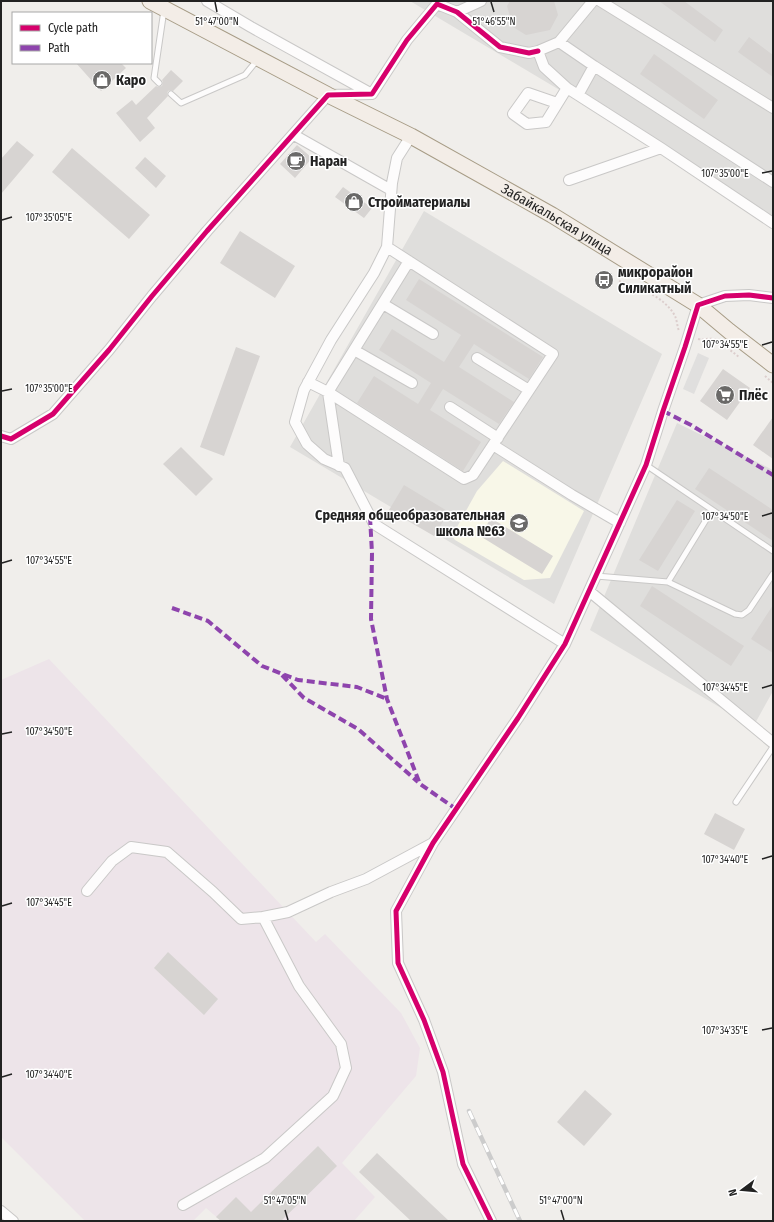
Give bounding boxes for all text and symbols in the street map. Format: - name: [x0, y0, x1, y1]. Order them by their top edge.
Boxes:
- legend: [12, 12, 152, 64]
- text: 51°47'00"N: [195, 16, 239, 28]
- text: 51°46'55"N: [473, 16, 516, 28]
- text: Cycle path: [48, 21, 98, 35]
- text: Path: [48, 41, 70, 55]
- shop icon: Каро: [91, 69, 113, 91]
- place label: Каро: [116, 72, 146, 89]
- cafe icon: Наран: [285, 150, 307, 172]
- place label: Наран: [310, 153, 347, 170]
- text: 107°35'00"E: [701, 168, 749, 180]
- street label: Забайкальская улица: [498, 180, 616, 259]
- shop icon: Стройматериалы: [343, 191, 365, 213]
- place label: Стройматериалы: [368, 194, 471, 211]
- text: 107°35'05"E: [26, 212, 73, 224]
- place label: микрорайон Силикатный: [618, 264, 693, 297]
- bus stop icon: микрорайон Силикатный: [593, 269, 615, 291]
- text: 107°34'55"E: [702, 339, 748, 351]
- text: 107°35'00"E: [25, 383, 73, 395]
- supermarket icon: Плёс: [714, 384, 736, 406]
- place label: Плёс: [739, 387, 769, 404]
- place label: Средняя общеобразовательная школа №63: [315, 507, 505, 540]
- text: 107°34'50"E: [702, 511, 749, 523]
- school or university icon: Средняя общеобразовательная школа №63: [508, 512, 530, 534]
- text: 107°34'55"E: [26, 555, 72, 567]
- text: 107°34'45"E: [702, 682, 748, 694]
- text: 107°34'50"E: [26, 726, 73, 738]
- text: 107°34'40"E: [702, 854, 749, 866]
- text: 107°34'45"E: [26, 897, 72, 909]
- text: 107°34'35"E: [702, 1025, 748, 1037]
- text: 107°34'40"E: [26, 1069, 73, 1081]
- north arrow: [722, 1170, 762, 1210]
- text: N: [726, 1188, 740, 1198]
- text: 51°47'05"N: [264, 1195, 306, 1207]
- text: 51°47'00"N: [539, 1195, 583, 1207]

